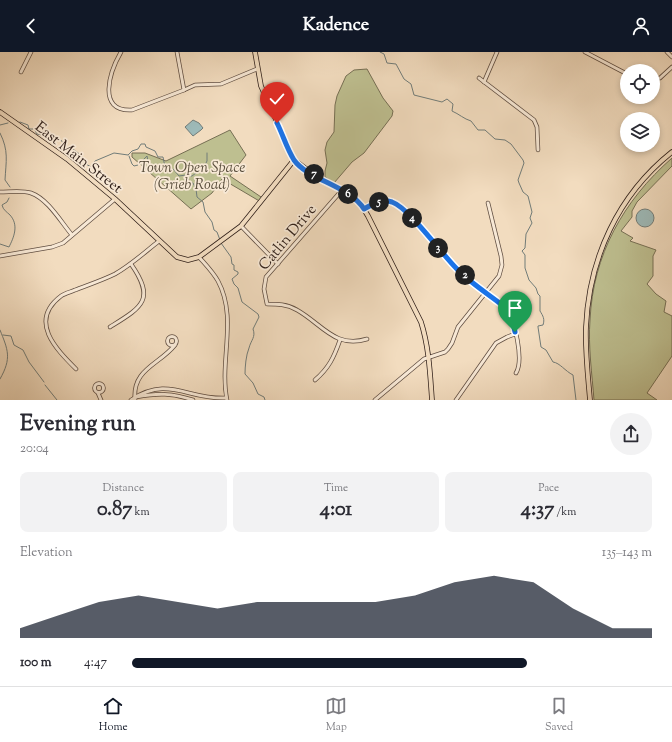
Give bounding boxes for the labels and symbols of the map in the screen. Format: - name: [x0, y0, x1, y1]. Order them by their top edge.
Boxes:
- pin: [260, 82, 294, 123]
- street label: East Main Street: [30, 117, 126, 199]
- park label: Town Open Space (Grieb Road): [139, 158, 245, 196]
- pin: 7: [304, 164, 324, 184]
- pin: 6: [338, 184, 358, 204]
- pin: 5: [369, 192, 389, 212]
- street label: Catlin Drive: [254, 200, 322, 275]
- pin: 4: [402, 208, 422, 228]
- pin: 3: [428, 238, 448, 258]
- pin: 2: [455, 265, 475, 285]
- pin: [498, 291, 532, 332]

